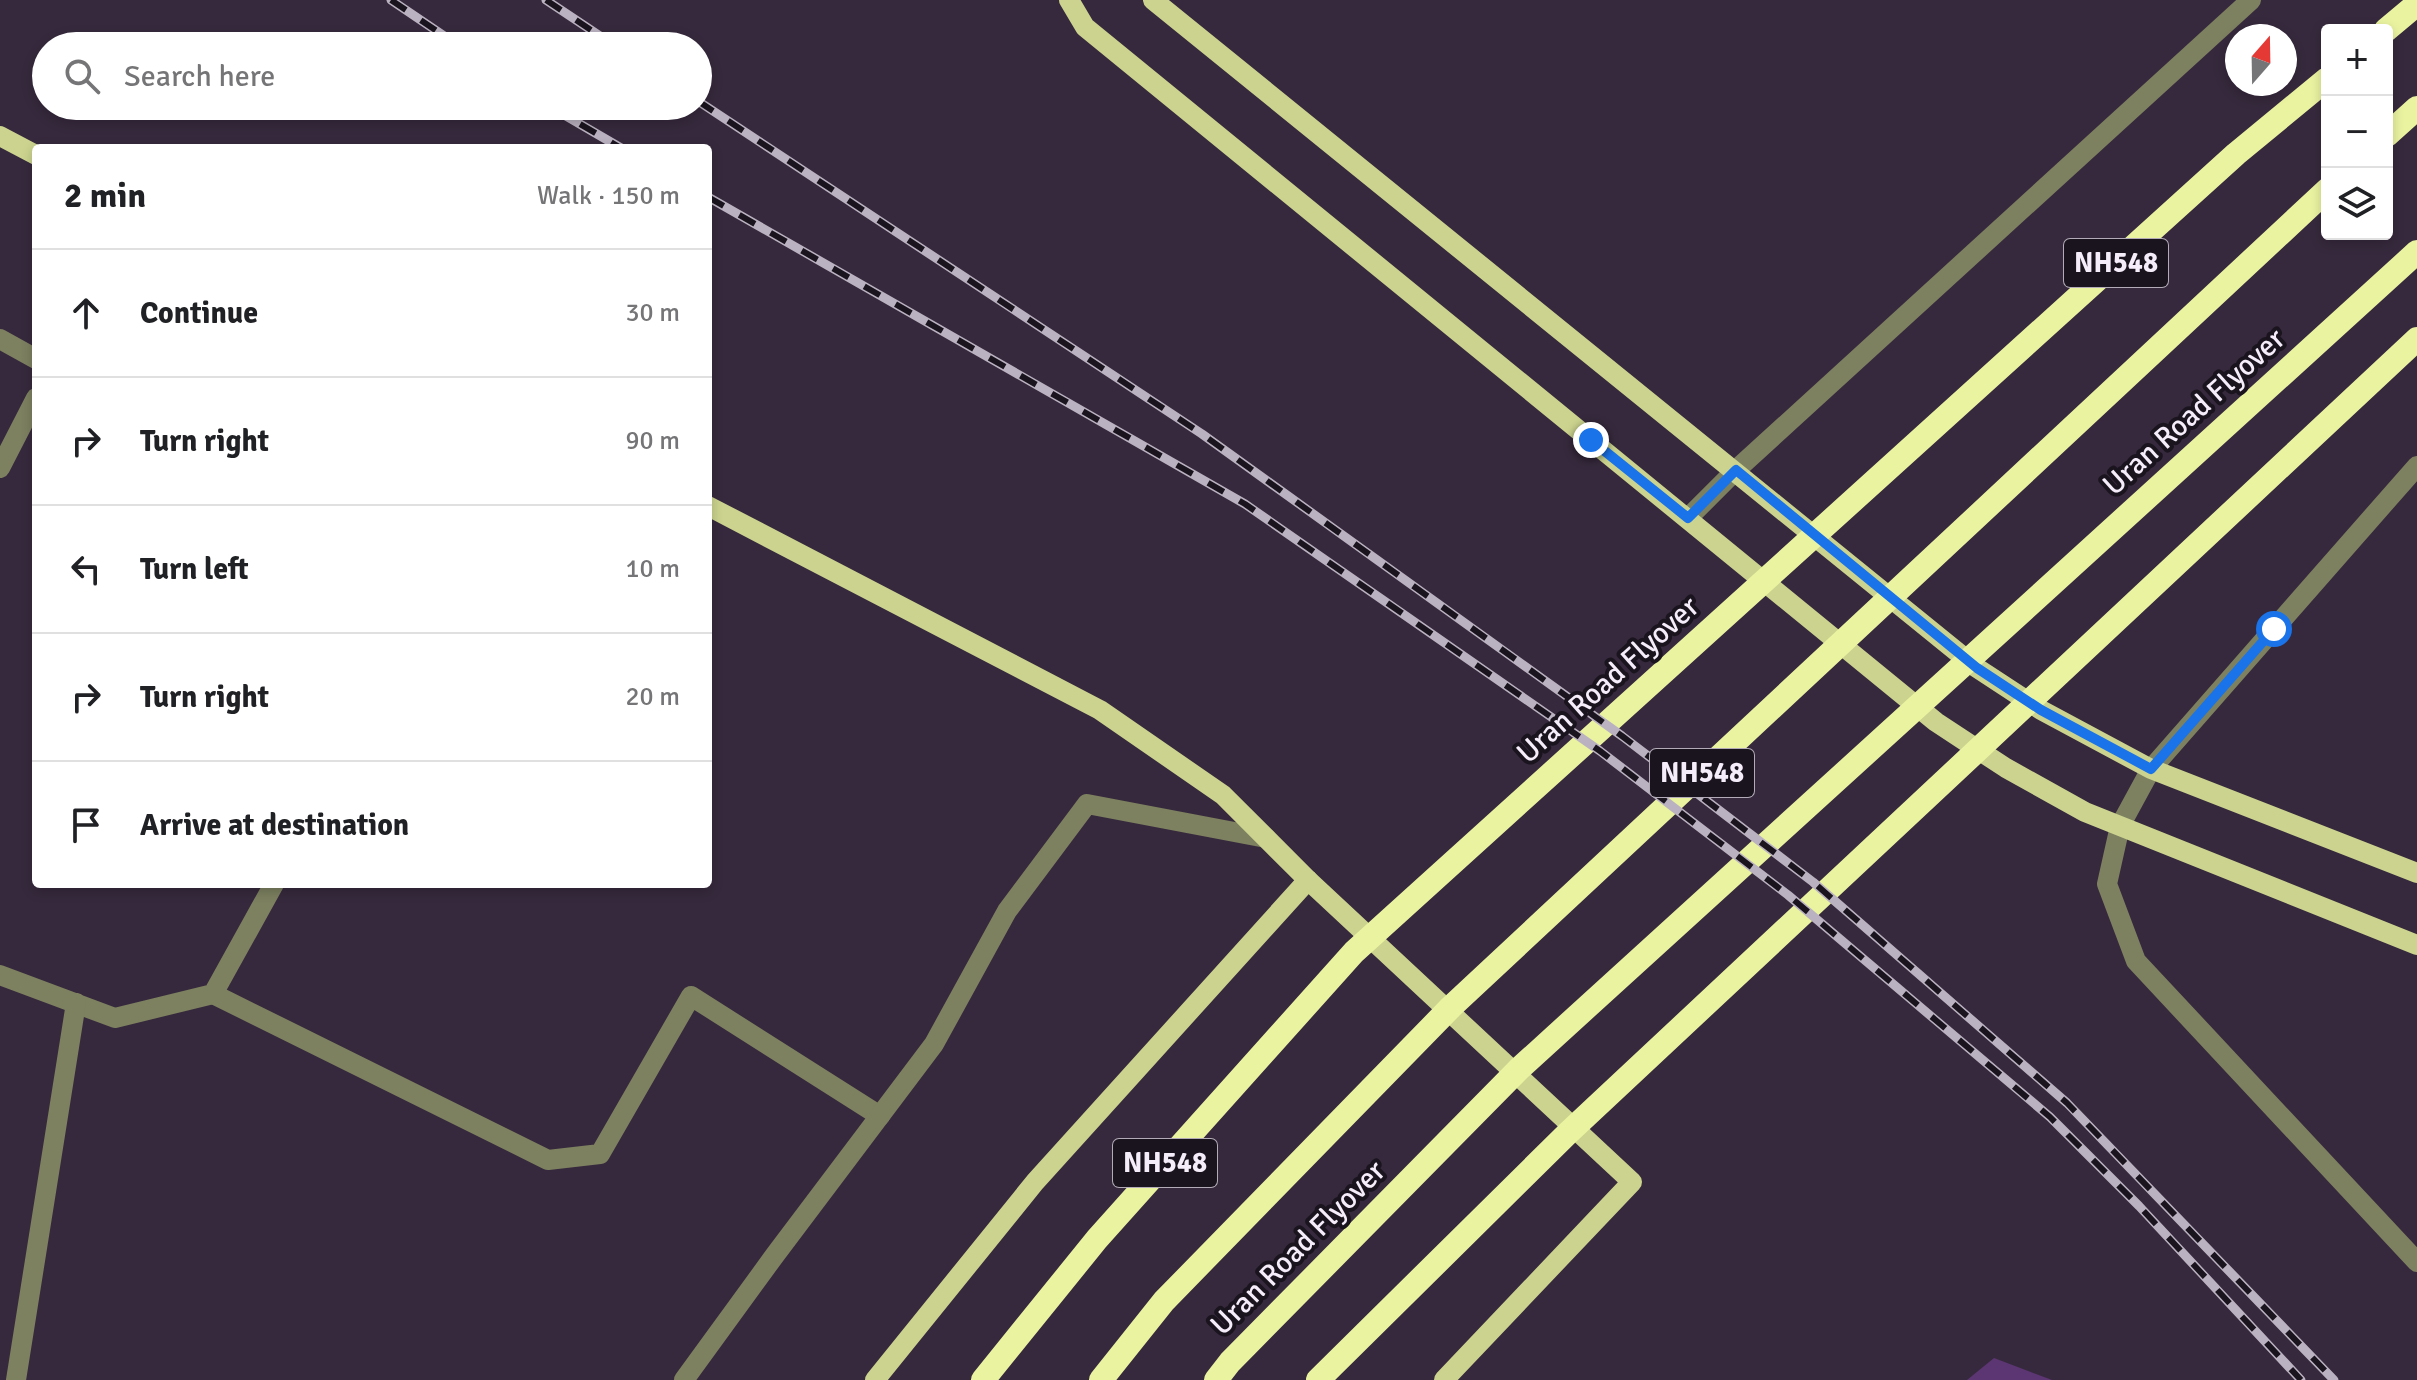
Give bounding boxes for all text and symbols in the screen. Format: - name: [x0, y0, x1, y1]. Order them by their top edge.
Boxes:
- north arrow: [2225, 24, 2297, 96]
- map controls: [2321, 24, 2393, 240]
- button: +: [2321, 24, 2393, 96]
- search box: [32, 32, 712, 120]
- icon: search: [60, 54, 104, 98]
- text: Search here: [124, 58, 275, 95]
- button: −: [2321, 96, 2393, 168]
- button: layers: [2321, 168, 2393, 240]
- text: 2 min: [64, 175, 146, 217]
- text: Walk · 150 m: [537, 180, 680, 212]
- road number: NH548: [2064, 239, 2168, 287]
- icon: ahead: [64, 291, 108, 335]
- text: Continue: [140, 295, 258, 332]
- text: 30 m: [625, 297, 680, 329]
- street label: Uran Road Flyover: [2095, 321, 2293, 503]
- icon: right: [64, 419, 108, 463]
- route end: [1573, 422, 1609, 458]
- text: Turn right: [140, 423, 269, 460]
- text: 90 m: [625, 425, 680, 457]
- icon: left: [64, 547, 108, 591]
- text: Turn left: [140, 551, 249, 588]
- text: 10 m: [625, 553, 680, 585]
- street label: Uran Road Flyover: [1509, 589, 1707, 771]
- route start: [2256, 611, 2292, 647]
- icon: right: [64, 675, 108, 719]
- text: Turn right: [140, 679, 269, 716]
- text: 20 m: [625, 681, 680, 713]
- road number: NH548: [1650, 749, 1754, 797]
- icon: arrive: [64, 803, 108, 847]
- text: Arrive at destination: [140, 807, 409, 844]
- road number: NH548: [1113, 1139, 1217, 1187]
- street label: Uran Road Flyover: [1203, 1153, 1393, 1343]

